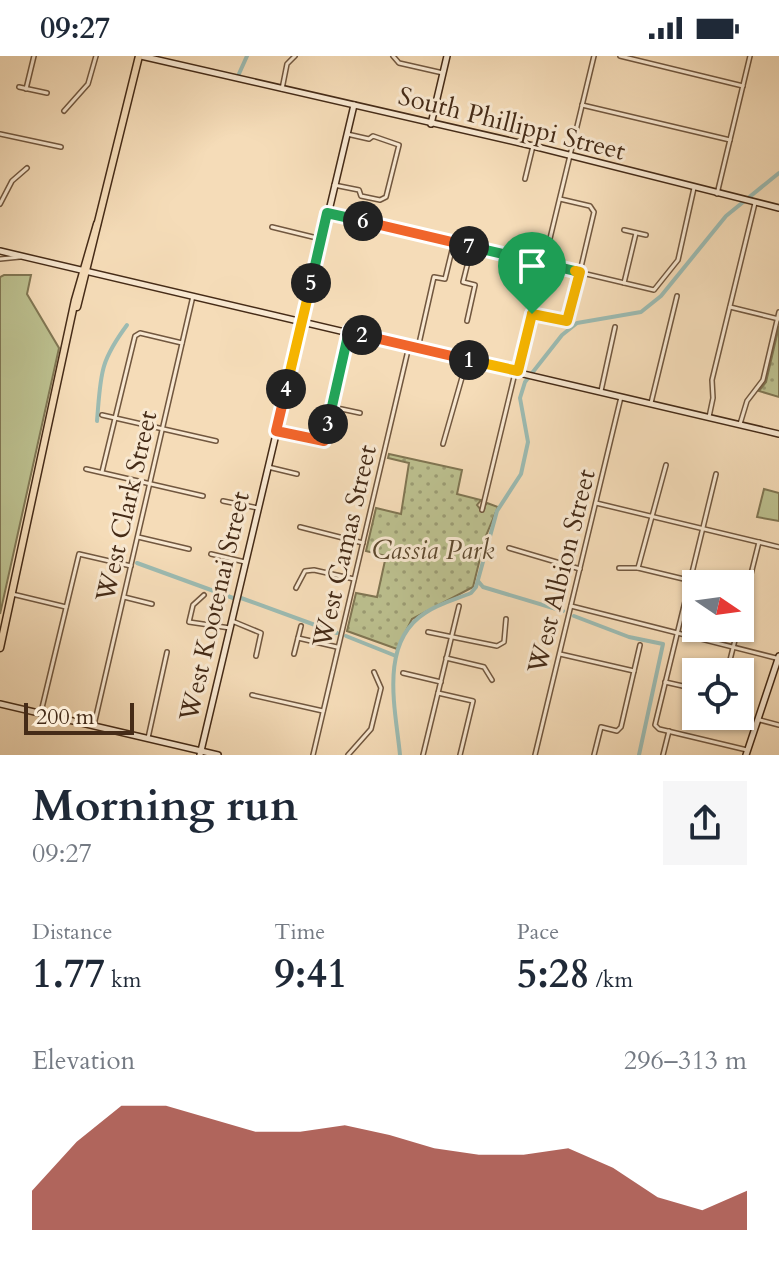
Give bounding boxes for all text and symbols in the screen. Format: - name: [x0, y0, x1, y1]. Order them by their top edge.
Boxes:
- text: 09:27: [40, 8, 110, 49]
- street label: South Phillippi Street: [395, 78, 629, 169]
- pin: 6: [343, 201, 383, 241]
- text: 6: [357, 206, 369, 236]
- pin: 7: [449, 226, 489, 266]
- text: 7: [463, 231, 475, 261]
- pin: [498, 232, 566, 314]
- icon: arrive: [510, 244, 554, 288]
- pin: 5: [291, 263, 331, 303]
- text: 5: [305, 268, 317, 298]
- pin: 2: [342, 315, 382, 355]
- text: 2: [356, 320, 368, 350]
- pin: 1: [449, 340, 489, 380]
- text: 1: [463, 345, 475, 375]
- pin: 4: [266, 369, 306, 409]
- text: 4: [280, 374, 292, 404]
- pin: 3: [308, 404, 348, 444]
- street label: West Clark Street: [87, 407, 165, 606]
- text: 3: [322, 409, 334, 439]
- street label: West Camas Street: [304, 441, 385, 652]
- street label: West Albion Street: [519, 465, 604, 678]
- street label: West Kootenai Street: [171, 488, 258, 725]
- park label: Cassia Park: [372, 533, 494, 568]
- north arrow: [682, 570, 754, 642]
- map controls: [682, 570, 754, 730]
- button: locate: [682, 658, 754, 730]
- scale bar: [24, 699, 134, 735]
- text: 200 m: [36, 702, 94, 732]
- text: Morning run: [32, 776, 298, 836]
- button: share: [663, 781, 747, 865]
- text: 09:27: [32, 836, 92, 871]
- text: Distance: [32, 917, 112, 947]
- text: Time: [274, 917, 325, 947]
- text: Pace: [517, 917, 559, 947]
- text: 1.77: [32, 947, 105, 1002]
- text: 9:41: [274, 947, 347, 1002]
- text: 5:28: [517, 947, 590, 1002]
- text: km: [105, 965, 141, 995]
- text: /km: [590, 965, 633, 995]
- text: Elevation: [32, 1043, 135, 1078]
- text: 296–313 m: [624, 1043, 747, 1078]

